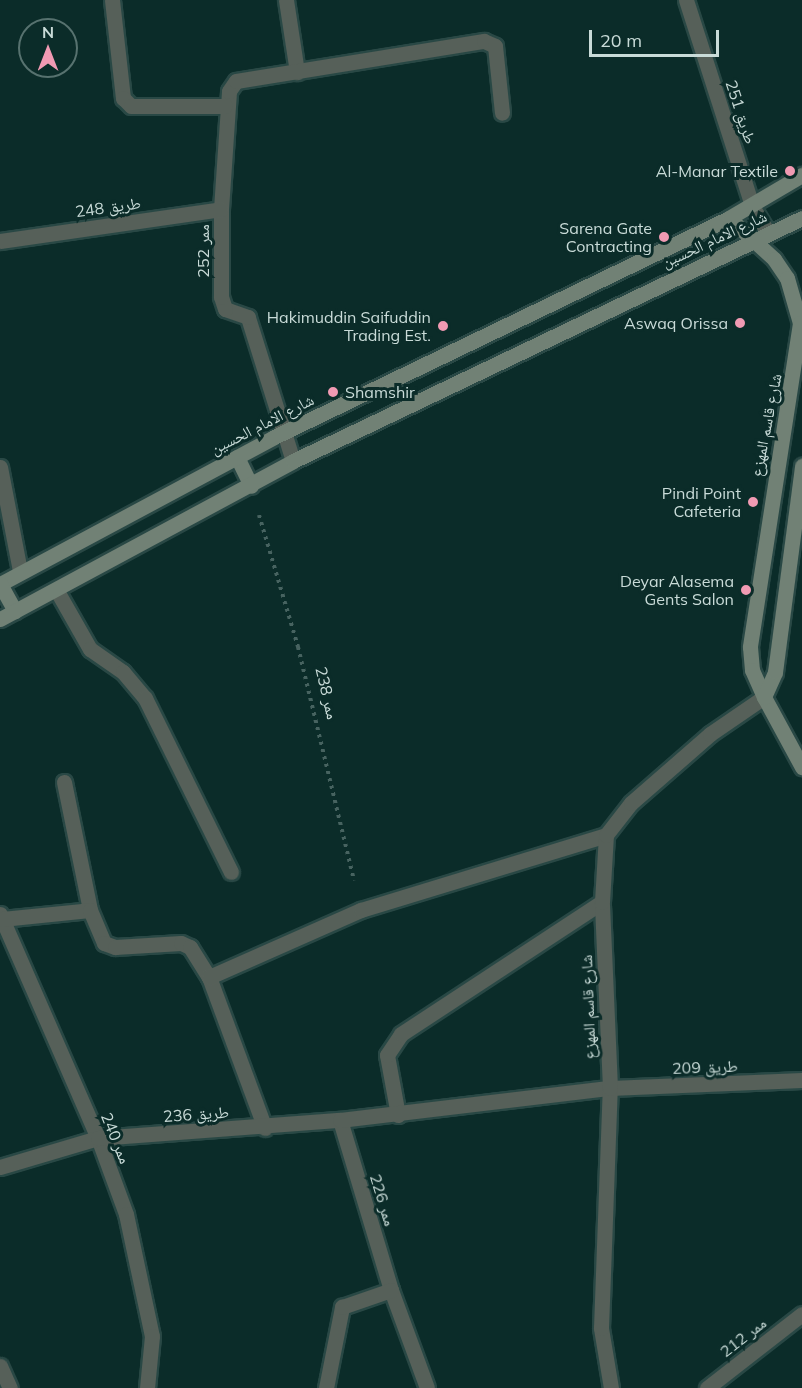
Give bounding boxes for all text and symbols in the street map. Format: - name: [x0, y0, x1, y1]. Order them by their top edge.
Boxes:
- north arrow: [18, 18, 78, 78]
- scale bar: [592, 18, 722, 56]
- text: N: [42, 22, 54, 42]
- text: 20 m: [600, 29, 642, 52]
- street label: طريق 251: [722, 78, 760, 146]
- place label: Al-Manar Textile: [656, 161, 778, 181]
- marker: Al-Manar Textile: [783, 164, 797, 178]
- street label: طريق 248: [74, 193, 142, 221]
- street label: شارع الامام الحسين: [658, 206, 770, 272]
- place label: Sarena Gate Contracting: [559, 218, 652, 256]
- street label: ممر 252: [193, 224, 213, 278]
- marker: Sarena Gate Contracting: [657, 230, 671, 244]
- place label: Hakimuddin Saifuddin Trading Est.: [267, 307, 431, 345]
- place label: Aswaq Orissa: [624, 313, 728, 333]
- marker: Aswaq Orissa: [733, 316, 747, 330]
- marker: Hakimuddin Saifuddin Trading Est.: [436, 319, 450, 333]
- street label: شارع قاسم المهزع: [747, 372, 785, 478]
- place label: Shamshir: [345, 382, 415, 402]
- marker: Shamshir: [326, 385, 340, 399]
- street label: شارع الامام الحسين: [207, 390, 317, 458]
- place label: Pindi Point Cafeteria: [662, 483, 741, 521]
- marker: Pindi Point Cafeteria: [746, 495, 760, 509]
- place label: Deyar Alasema Gents Salon: [620, 571, 734, 609]
- marker: Deyar Alasema Gents Salon: [739, 583, 753, 597]
- street label: ممر 238: [312, 665, 342, 721]
- street label: شارع قاسم المهزع: [577, 954, 599, 1060]
- street label: طريق 209: [672, 1056, 738, 1078]
- street label: طريق 236: [163, 1102, 229, 1126]
- street label: ممر 240: [97, 1110, 135, 1166]
- street label: ممر 226: [366, 1172, 400, 1228]
- street label: ممر 212: [716, 1313, 770, 1361]

